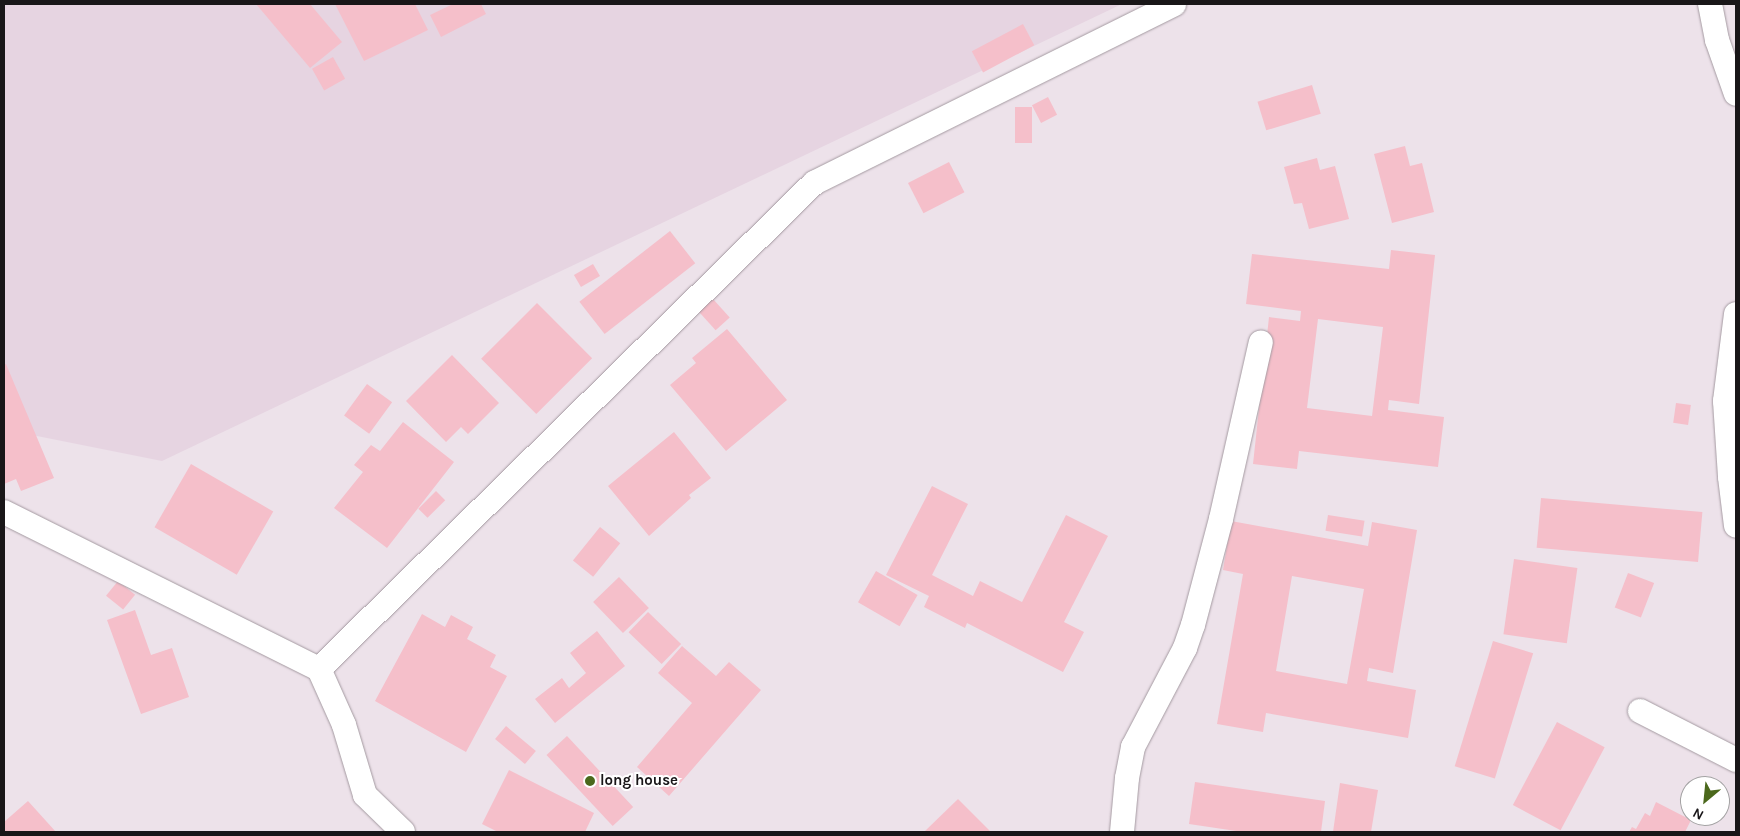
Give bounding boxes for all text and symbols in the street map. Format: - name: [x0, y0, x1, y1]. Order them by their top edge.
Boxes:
- place label: long house: [600, 772, 678, 790]
- marker: long house: [584, 775, 596, 787]
- north arrow: [1680, 776, 1730, 826]
- text: N: [1690, 804, 1707, 824]

